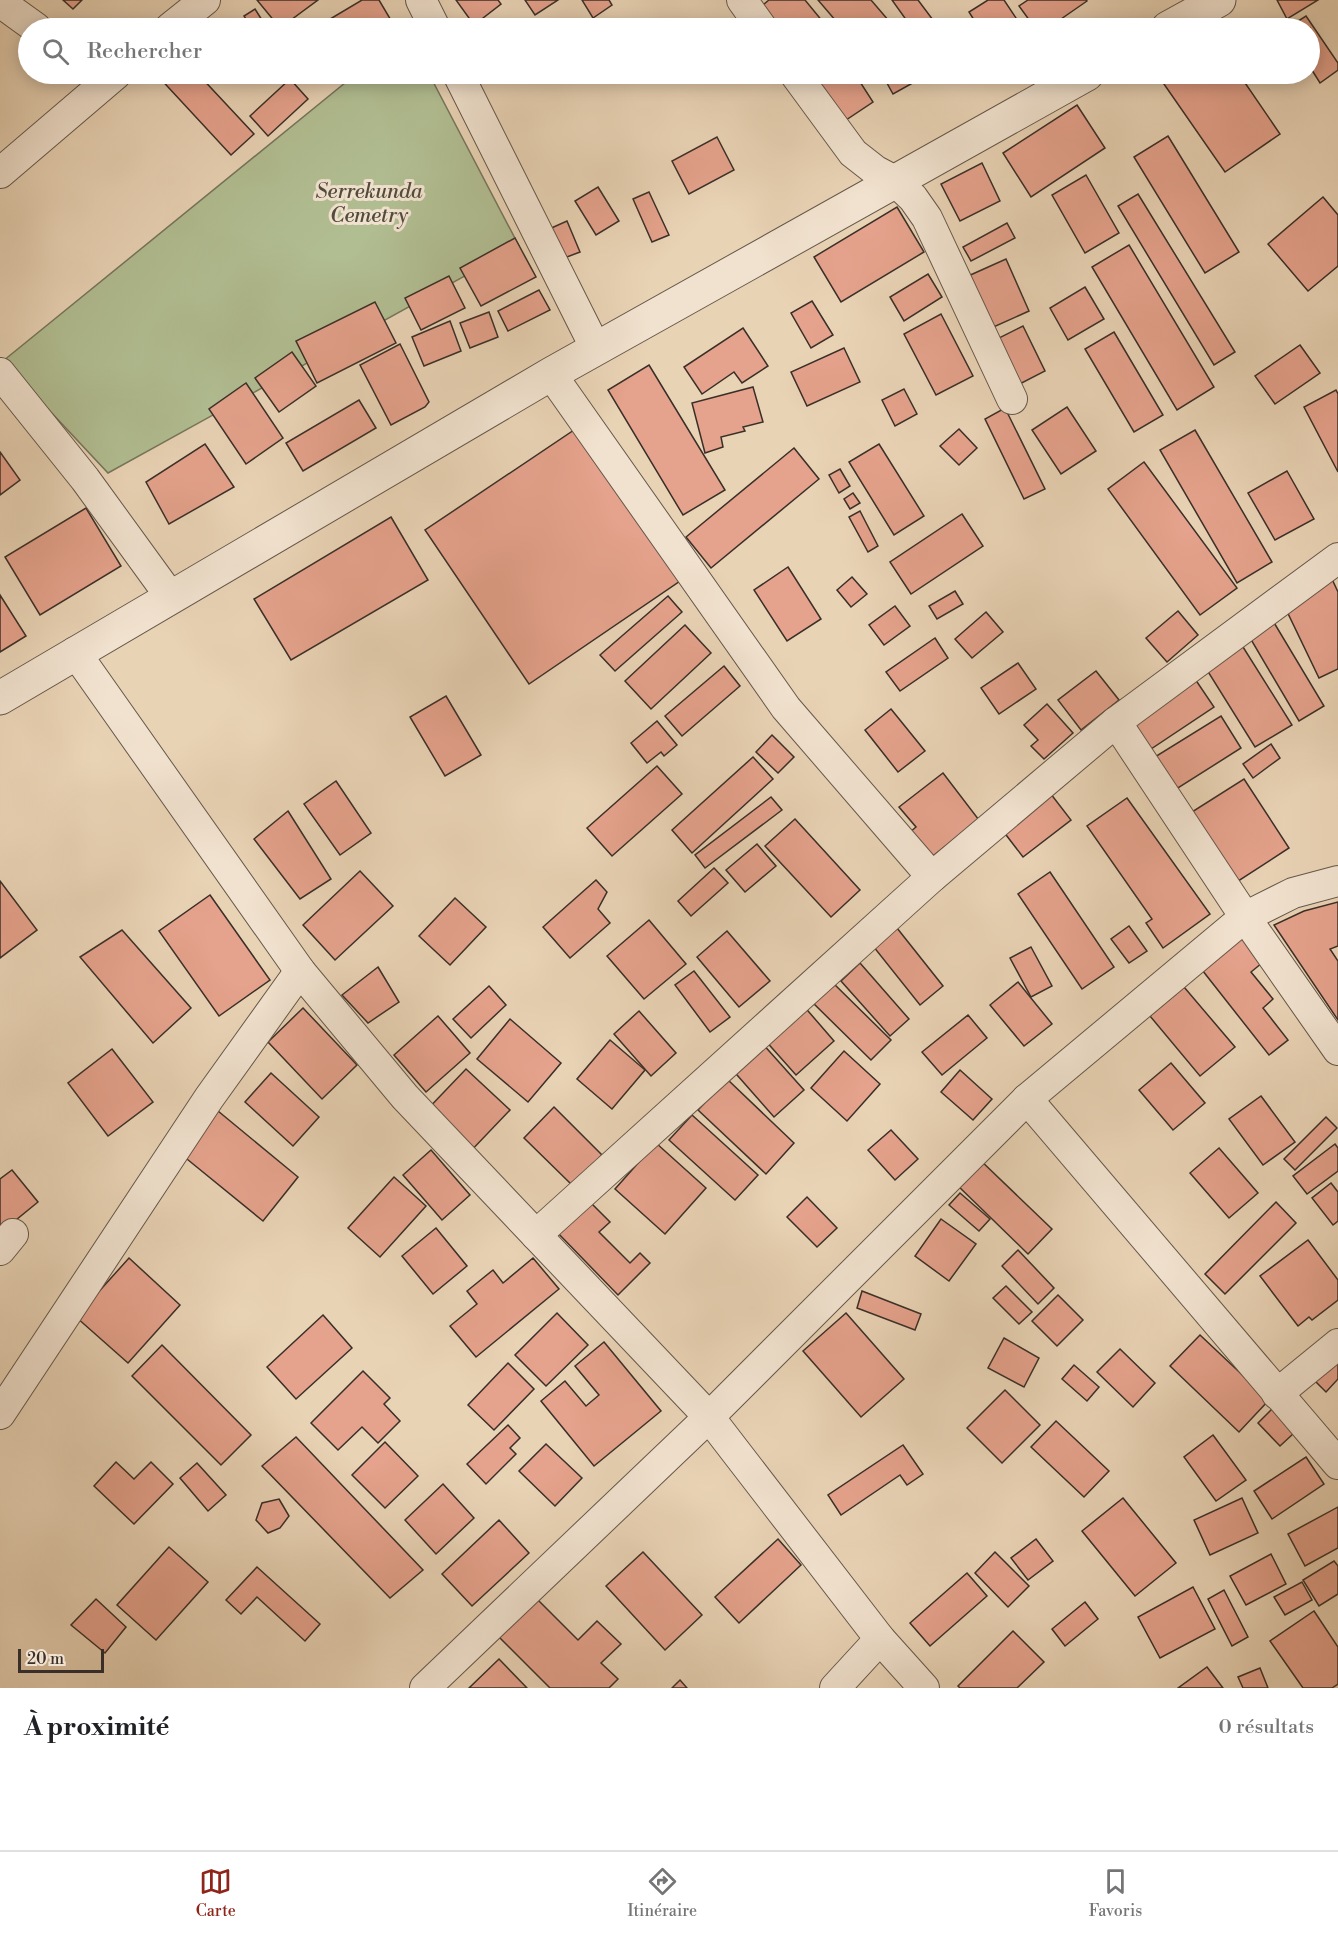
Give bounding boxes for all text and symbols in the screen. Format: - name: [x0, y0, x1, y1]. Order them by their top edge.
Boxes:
- search box: [18, 18, 1320, 84]
- icon: search: [39, 35, 72, 68]
- text: Rechercher: [87, 38, 202, 65]
- park label: Serrekunda Cemetry: [316, 179, 423, 229]
- scale bar: [18, 1646, 104, 1674]
- text: 20 m: [27, 1649, 64, 1669]
- text: À proximité: [24, 1711, 169, 1743]
- text: 0 résultats: [1219, 1715, 1314, 1740]
- tab: Carte: [196, 1865, 236, 1921]
- tab: Itinéraire: [627, 1865, 697, 1921]
- tab: Favoris: [1089, 1865, 1142, 1921]

